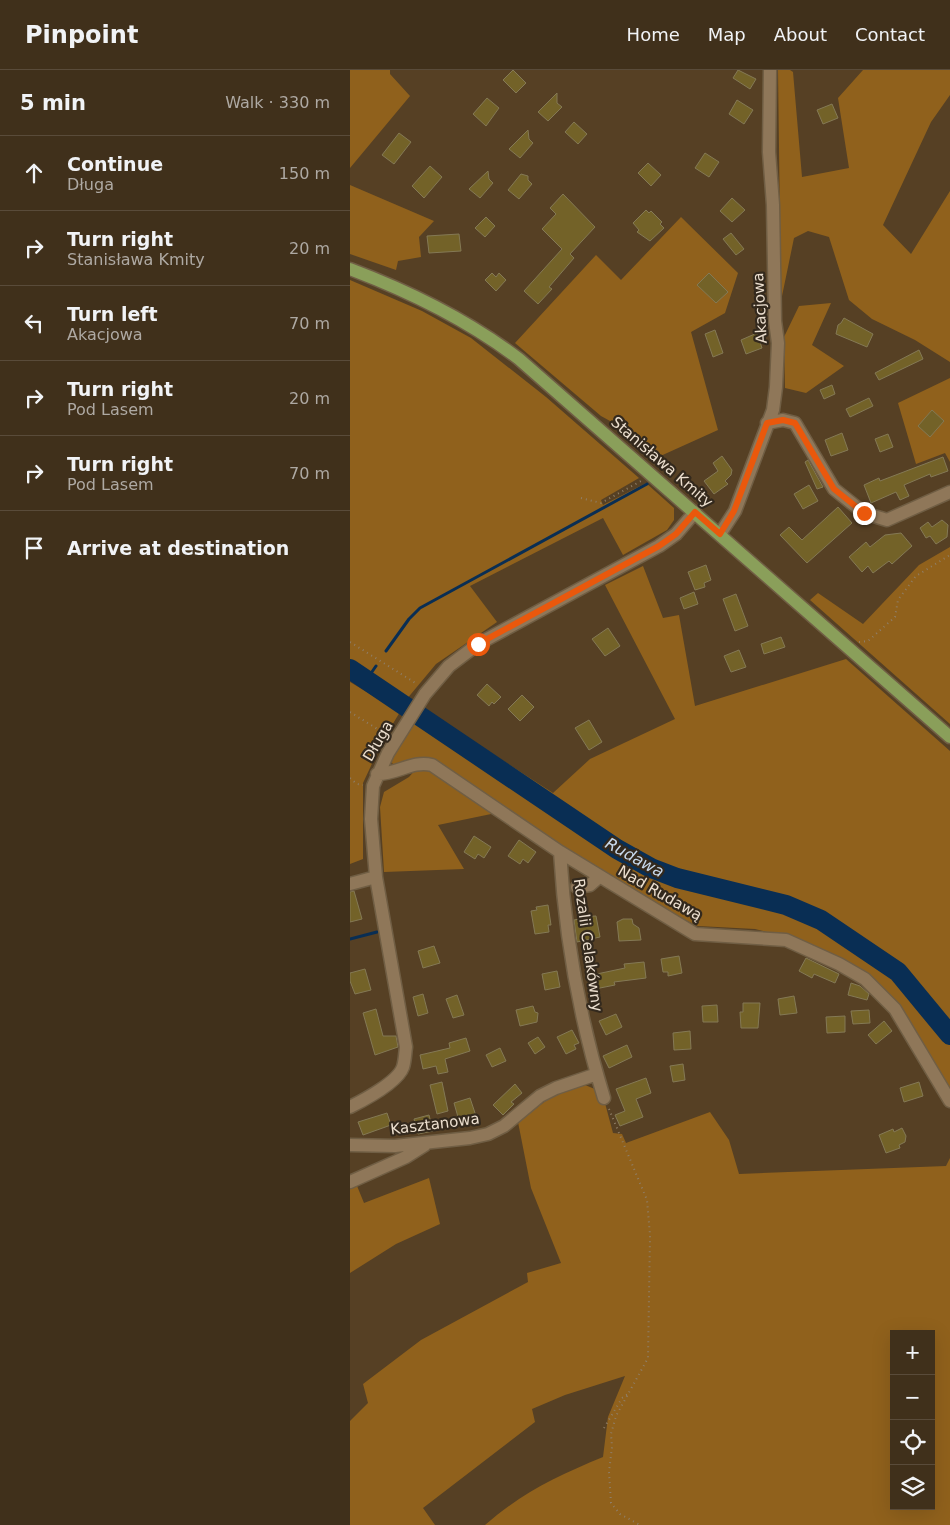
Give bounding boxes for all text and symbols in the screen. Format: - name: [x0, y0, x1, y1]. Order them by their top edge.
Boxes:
- text: Pinpoint: [25, 21, 138, 49]
- text: Home: [627, 24, 680, 45]
- text: Map: [708, 24, 746, 45]
- text: About: [774, 24, 827, 45]
- text: Contact: [855, 24, 925, 45]
- text: 5 min: [20, 91, 86, 115]
- text: Walk · 330 m: [225, 93, 330, 112]
- text: Continue: [67, 153, 163, 175]
- icon: ahead: [20, 159, 48, 187]
- text: 150 m: [279, 164, 330, 183]
- text: Długa: [67, 175, 114, 194]
- text: Turn right: [67, 228, 173, 250]
- icon: right: [20, 234, 48, 262]
- text: 20 m: [289, 239, 330, 258]
- text: Stanisława Kmity: [67, 250, 205, 269]
- street label: Akacjowa: [749, 272, 771, 344]
- text: Turn left: [67, 303, 158, 325]
- icon: left: [20, 309, 48, 337]
- text: 70 m: [289, 314, 330, 333]
- text: Akacjowa: [67, 325, 143, 344]
- text: Turn right: [67, 378, 173, 400]
- icon: right: [20, 384, 48, 412]
- text: 20 m: [289, 389, 330, 408]
- text: Pod Lasem: [67, 400, 154, 419]
- street label: Stanisława Kmity: [607, 413, 717, 511]
- text: Turn right: [67, 453, 173, 475]
- icon: right: [20, 459, 48, 487]
- text: 70 m: [289, 464, 330, 483]
- text: Pod Lasem: [67, 475, 154, 494]
- route end: [853, 502, 876, 525]
- icon: arrive: [20, 534, 48, 562]
- text: Arrive at destination: [67, 537, 289, 559]
- route start: [467, 633, 490, 656]
- street label: Długa: [359, 717, 397, 765]
- water label: Rudawa: [602, 834, 667, 881]
- street label: Nad Rudawą: [615, 862, 705, 924]
- street label: Rozalii Celakówny: [570, 877, 606, 1013]
- street label: Kasztanowa: [389, 1110, 481, 1138]
- map controls: [890, 1330, 935, 1510]
- button: +: [890, 1330, 935, 1375]
- button: −: [890, 1375, 935, 1420]
- button: locate: [890, 1420, 935, 1465]
- button: layers: [890, 1465, 935, 1510]

